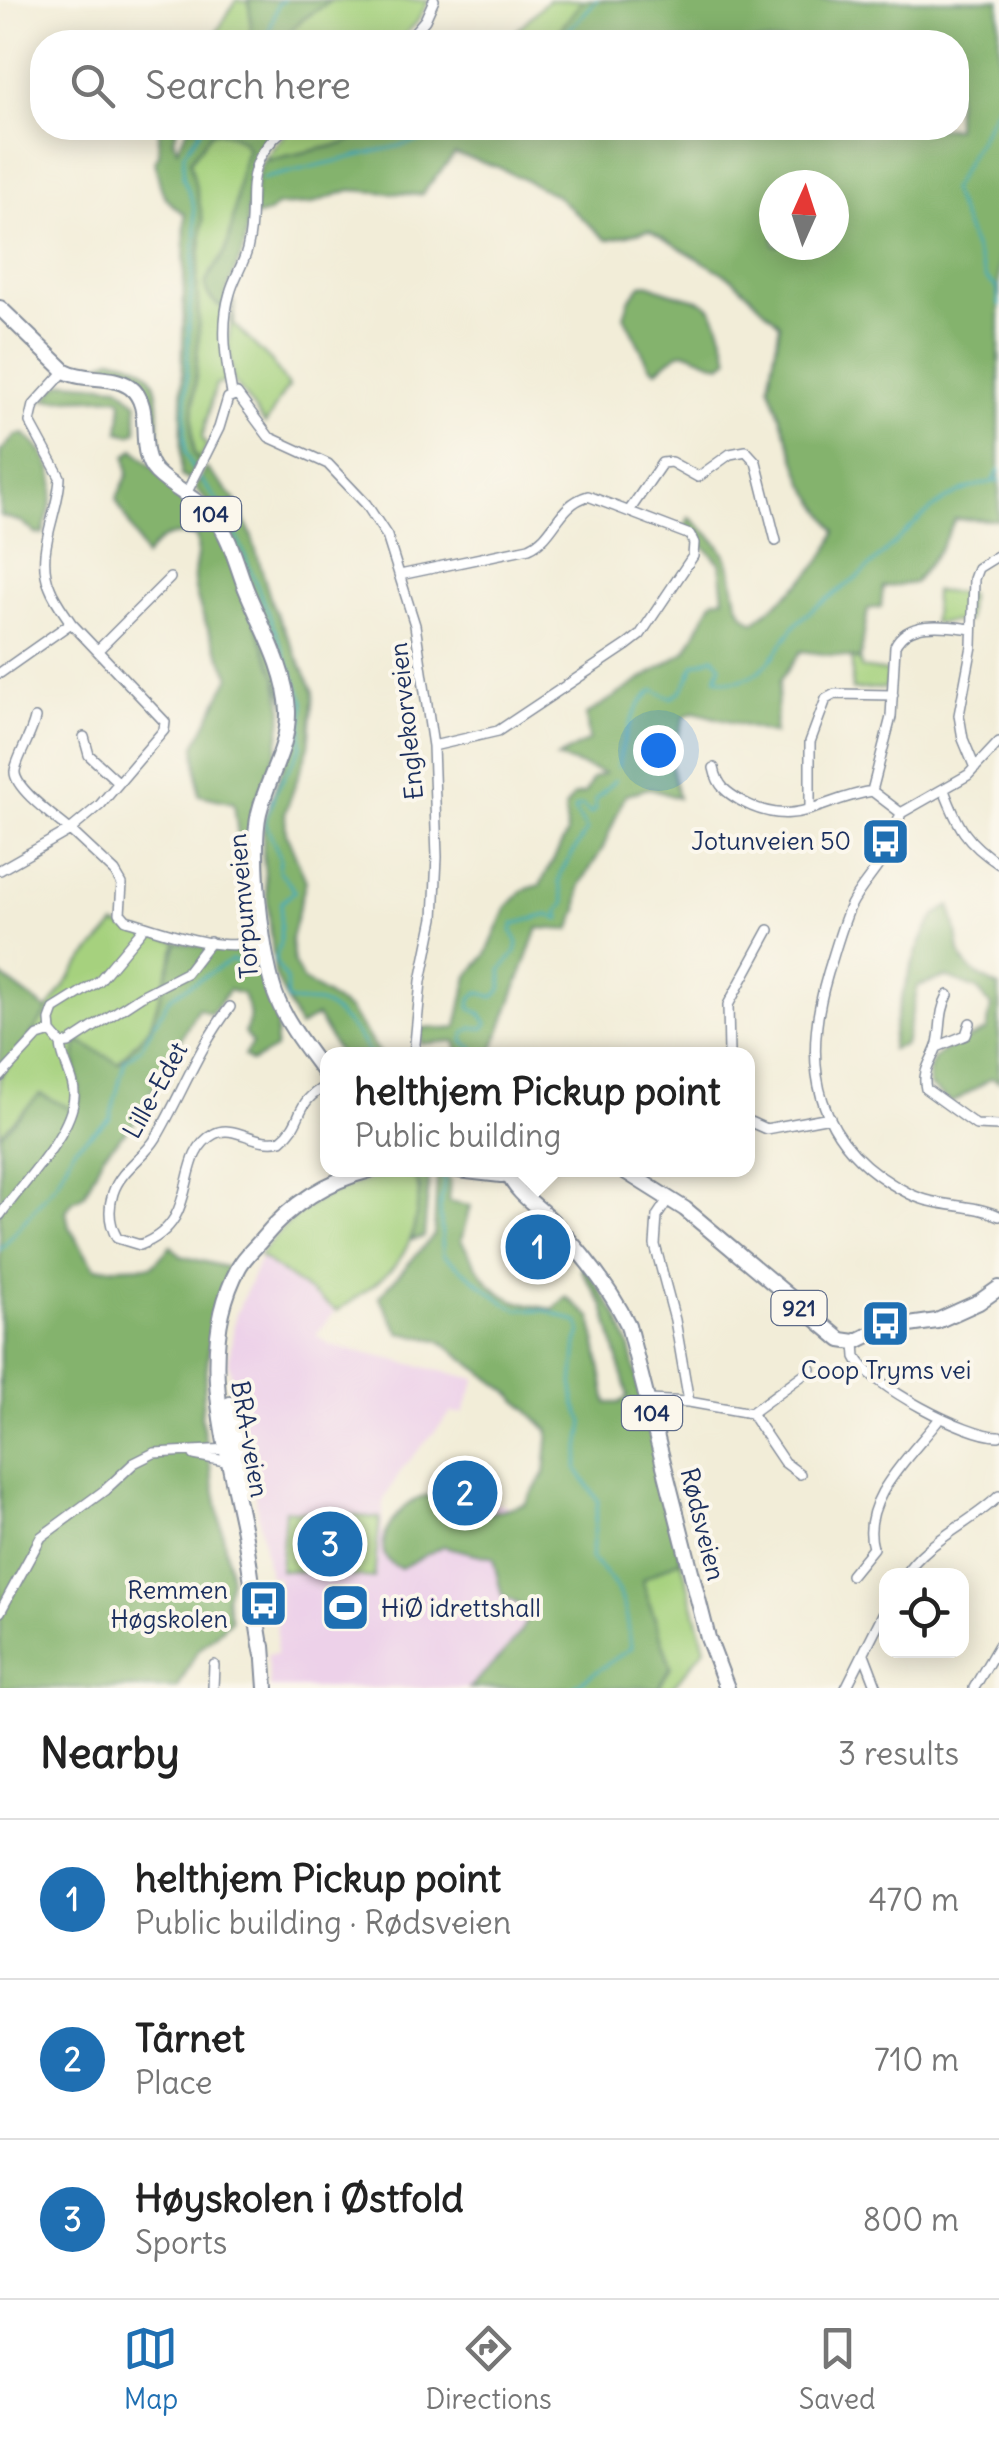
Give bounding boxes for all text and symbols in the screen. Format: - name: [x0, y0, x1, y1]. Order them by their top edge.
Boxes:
- search box: [30, 30, 969, 140]
- icon: search: [65, 58, 120, 113]
- text: Search here: [145, 62, 351, 109]
- north arrow: [759, 170, 849, 260]
- road number: 104: [181, 497, 241, 531]
- street label: Englekorveien: [382, 641, 430, 801]
- your location: [633, 725, 684, 776]
- bus stop icon: Jotunveien 50: [860, 815, 912, 867]
- place label: Jotunveien 50: [691, 825, 851, 857]
- street label: Torpumveien: [221, 832, 265, 980]
- street label: Lille-Edet: [115, 1036, 195, 1144]
- popup: [320, 1047, 755, 1177]
- text: helthjem Pickup point: [355, 1068, 720, 1115]
- text: Public building: [355, 1115, 561, 1156]
- pin: 1: [506, 1210, 570, 1284]
- road number: 921: [772, 1291, 826, 1325]
- bus stop icon: Coop Tryms vei: [860, 1298, 912, 1350]
- place label: Coop Tryms vei: [801, 1354, 971, 1386]
- street label: BRA-veien: [224, 1378, 276, 1500]
- road number: 104: [622, 1396, 682, 1430]
- pin: 2: [432, 1456, 498, 1530]
- street label: Rødsveien: [674, 1464, 732, 1584]
- pin: 3: [298, 1506, 362, 1582]
- map controls: [879, 1568, 969, 1658]
- button: locate: [879, 1568, 969, 1658]
- place label: Remmen Høgskolen: [110, 1574, 228, 1635]
- bus stop icon: Remmen Høgskolen: [237, 1578, 289, 1630]
- sports icon: HiØ idrettshall: [320, 1582, 372, 1634]
- place label: HiØ idrettshall: [381, 1592, 541, 1624]
- text: Nearby: [40, 1727, 179, 1779]
- text: 3 results: [838, 1733, 959, 1774]
- text: helthjem Pickup point: [135, 1855, 501, 1902]
- text: 1: [66, 1879, 79, 1920]
- text: 470 m: [868, 1879, 959, 1920]
- text: Public building · Rødsveien: [135, 1902, 511, 1943]
- text: Tårnet: [135, 2015, 245, 2062]
- text: 2: [64, 2039, 81, 2080]
- text: 710 m: [874, 2039, 959, 2080]
- text: Place: [135, 2062, 212, 2103]
- text: Høyskolen i Østfold: [135, 2175, 464, 2222]
- text: 3: [63, 2199, 82, 2240]
- text: 800 m: [863, 2199, 959, 2240]
- text: Sports: [135, 2222, 227, 2263]
- tab: Map: [123, 2321, 178, 2417]
- tab: Directions: [425, 2321, 552, 2417]
- tab: Saved: [799, 2321, 876, 2417]

